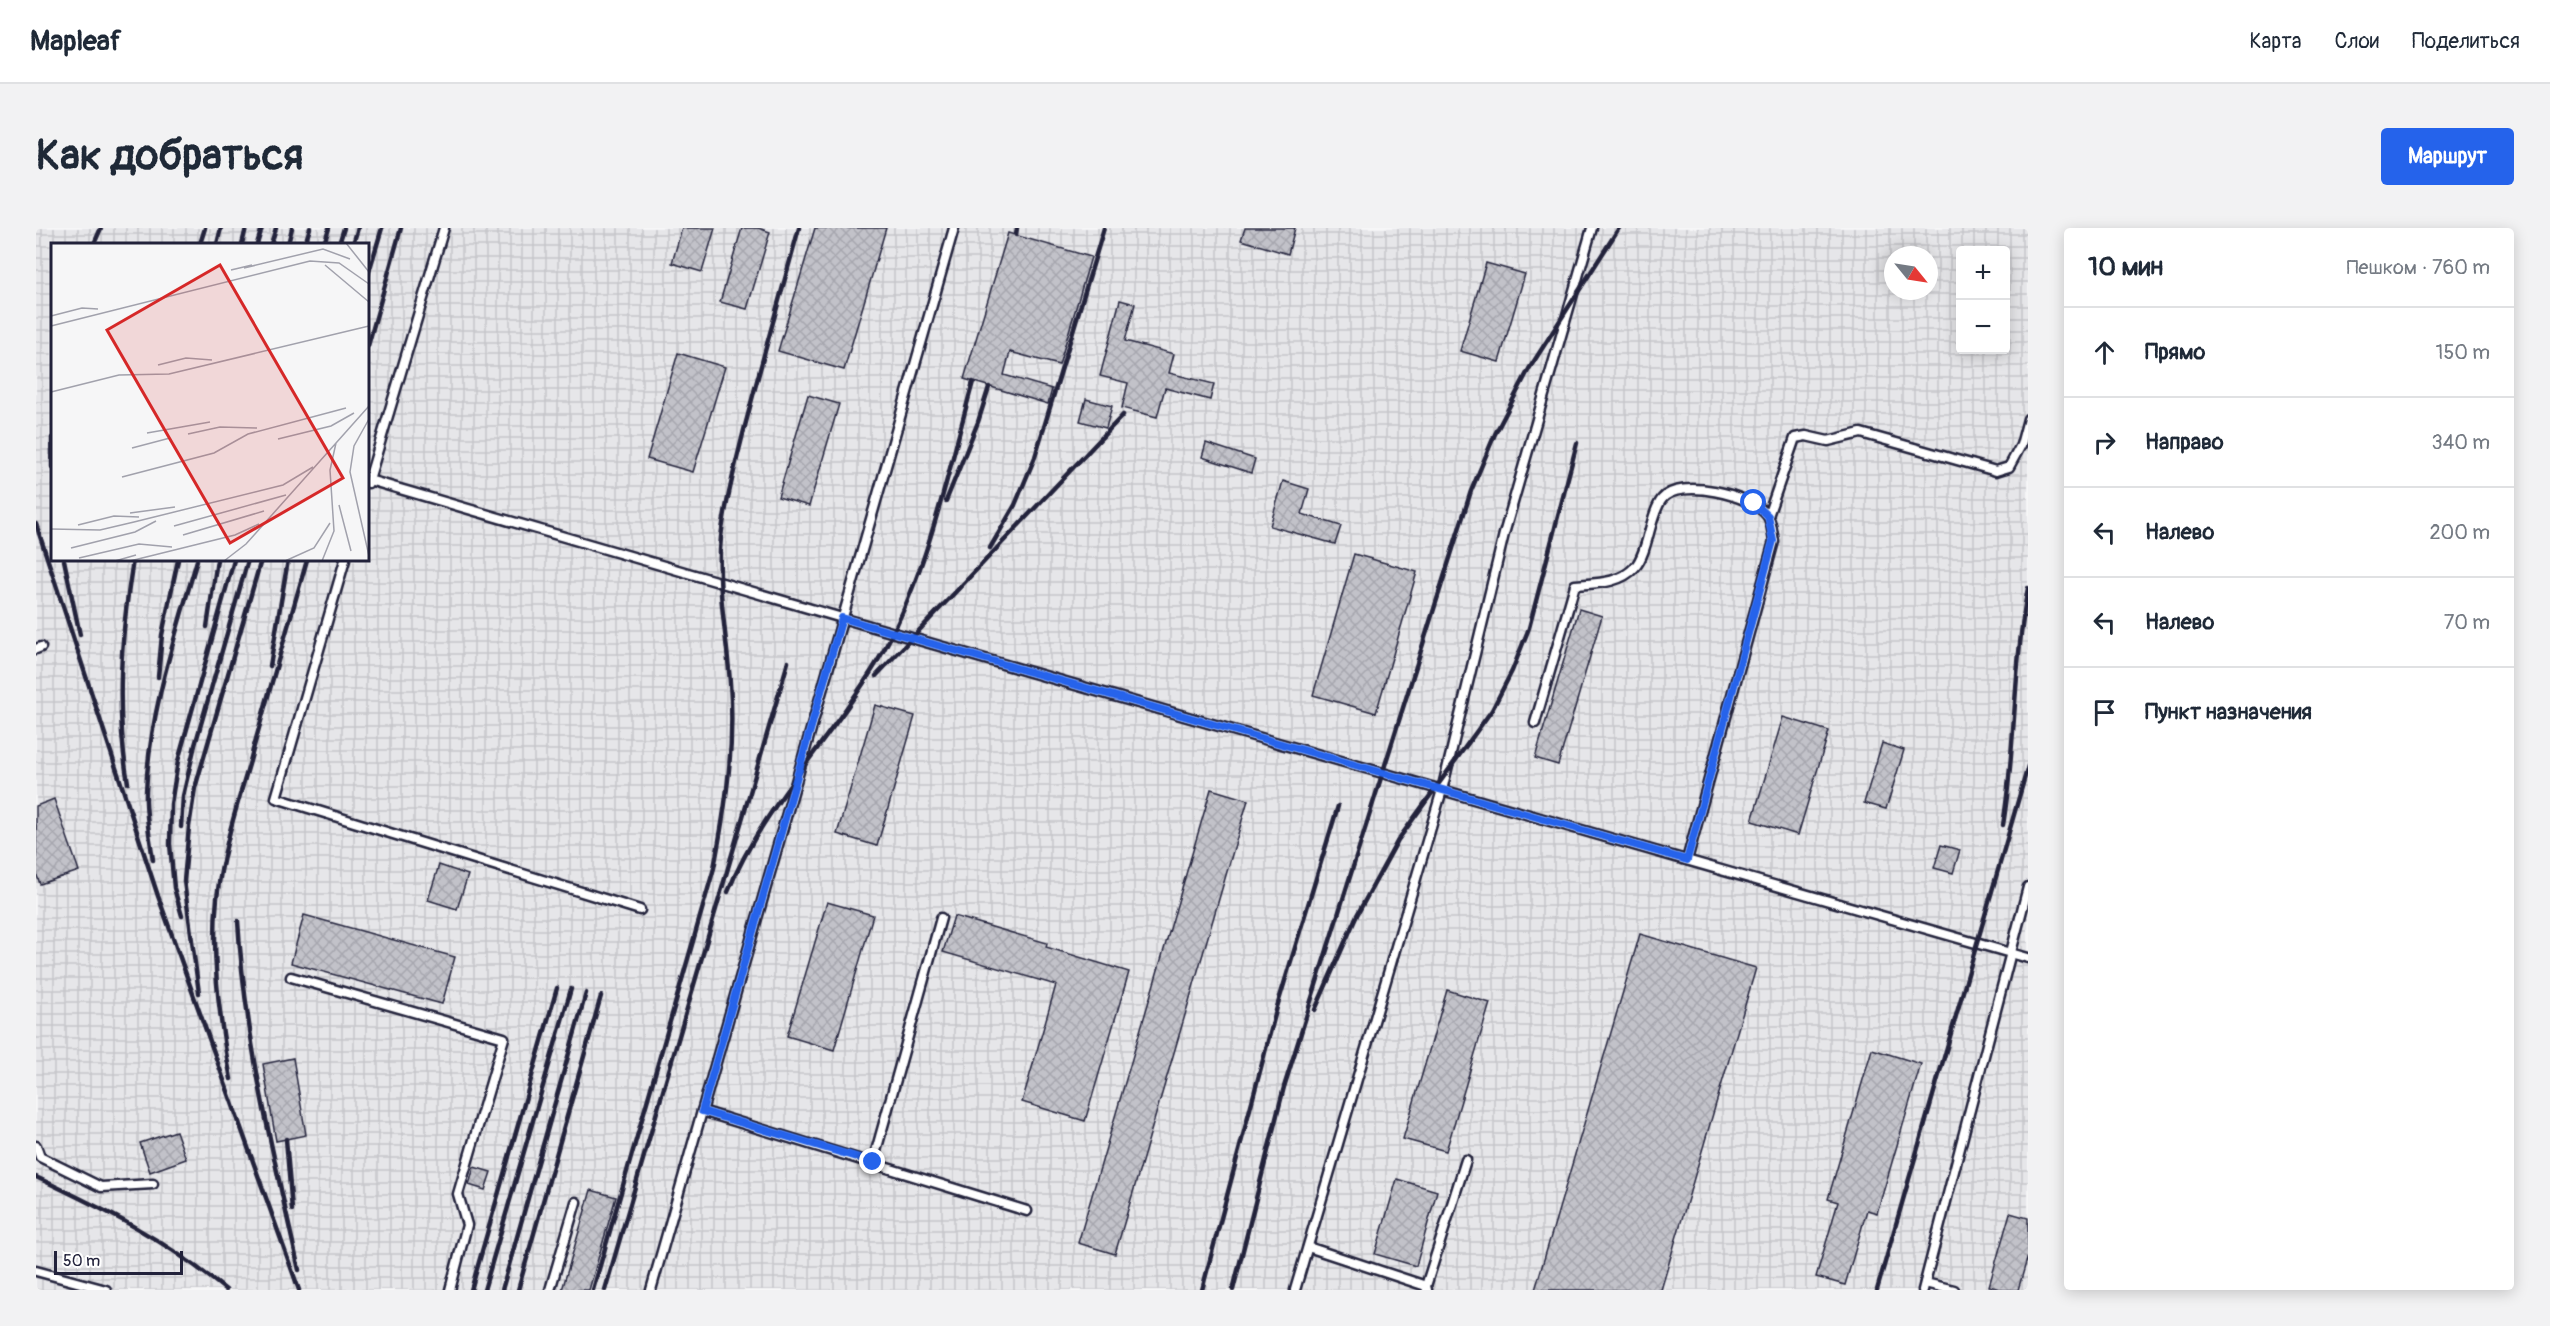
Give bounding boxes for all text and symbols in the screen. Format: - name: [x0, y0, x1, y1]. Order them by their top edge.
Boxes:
- text: Mapleaf: [30, 24, 121, 59]
- text: Карта: [2249, 28, 2301, 55]
- text: Слои: [2334, 28, 2379, 55]
- text: Поделиться: [2412, 28, 2520, 55]
- button: Маршрут: [2381, 128, 2514, 185]
- text: Как добраться: [36, 130, 303, 182]
- inset map: [51, 243, 369, 561]
- north arrow: [1884, 246, 1938, 300]
- map controls: [1956, 246, 2010, 354]
- button: +: [1956, 246, 2010, 300]
- text: 10 мин: [2088, 251, 2163, 283]
- text: Пешком · 760 m: [2347, 255, 2490, 280]
- button: −: [1956, 300, 2010, 354]
- icon: ahead: [2088, 336, 2121, 369]
- text: Прямо: [2145, 338, 2205, 366]
- text: 150 m: [2436, 340, 2490, 365]
- icon: right: [2088, 426, 2121, 459]
- text: Направо: [2145, 428, 2224, 456]
- text: 340 m: [2431, 430, 2490, 455]
- route start: [1740, 489, 1766, 515]
- icon: left: [2088, 516, 2121, 549]
- text: Налево: [2145, 518, 2214, 546]
- text: 200 m: [2429, 520, 2490, 545]
- icon: left: [2088, 606, 2121, 639]
- text: Налево: [2145, 608, 2214, 636]
- text: 70 m: [2444, 610, 2490, 635]
- icon: arrive: [2088, 696, 2121, 729]
- text: Пункт назначения: [2145, 698, 2312, 726]
- route end: [859, 1148, 885, 1174]
- scale bar: [54, 1248, 183, 1276]
- text: 50 m: [63, 1251, 100, 1271]

